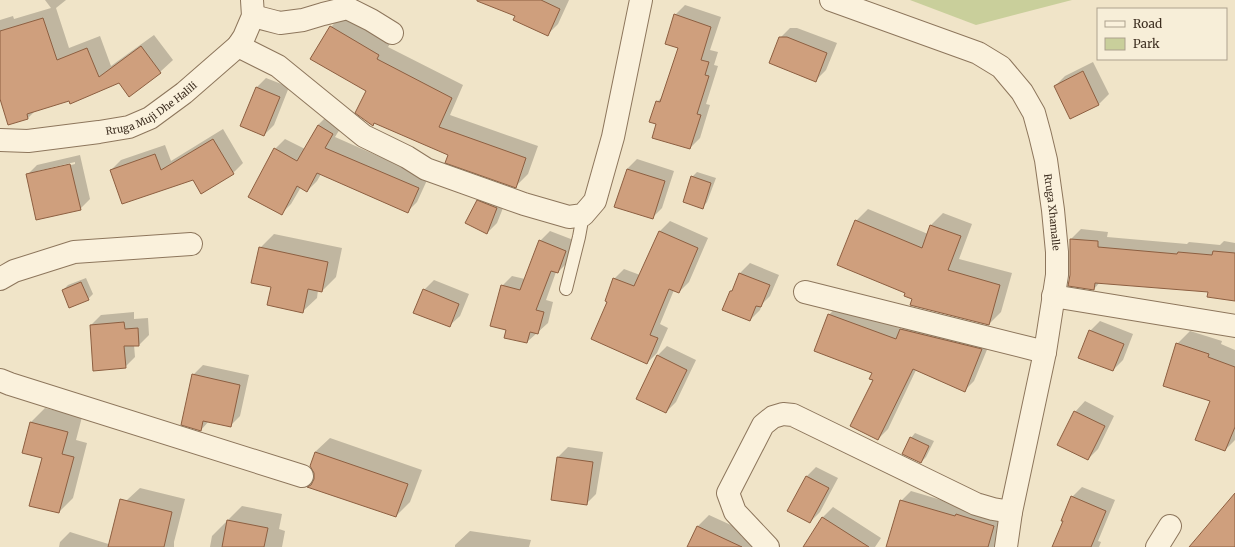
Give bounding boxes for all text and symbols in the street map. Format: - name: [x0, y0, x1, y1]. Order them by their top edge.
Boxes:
- legend: [1097, 8, 1227, 60]
- text: Road: [1133, 16, 1162, 31]
- text: Park: [1133, 36, 1160, 51]
- street label: Rruga Muji Dhe Halili: [105, 79, 200, 138]
- street label: Rruga Xhamalle: [1041, 173, 1063, 251]

